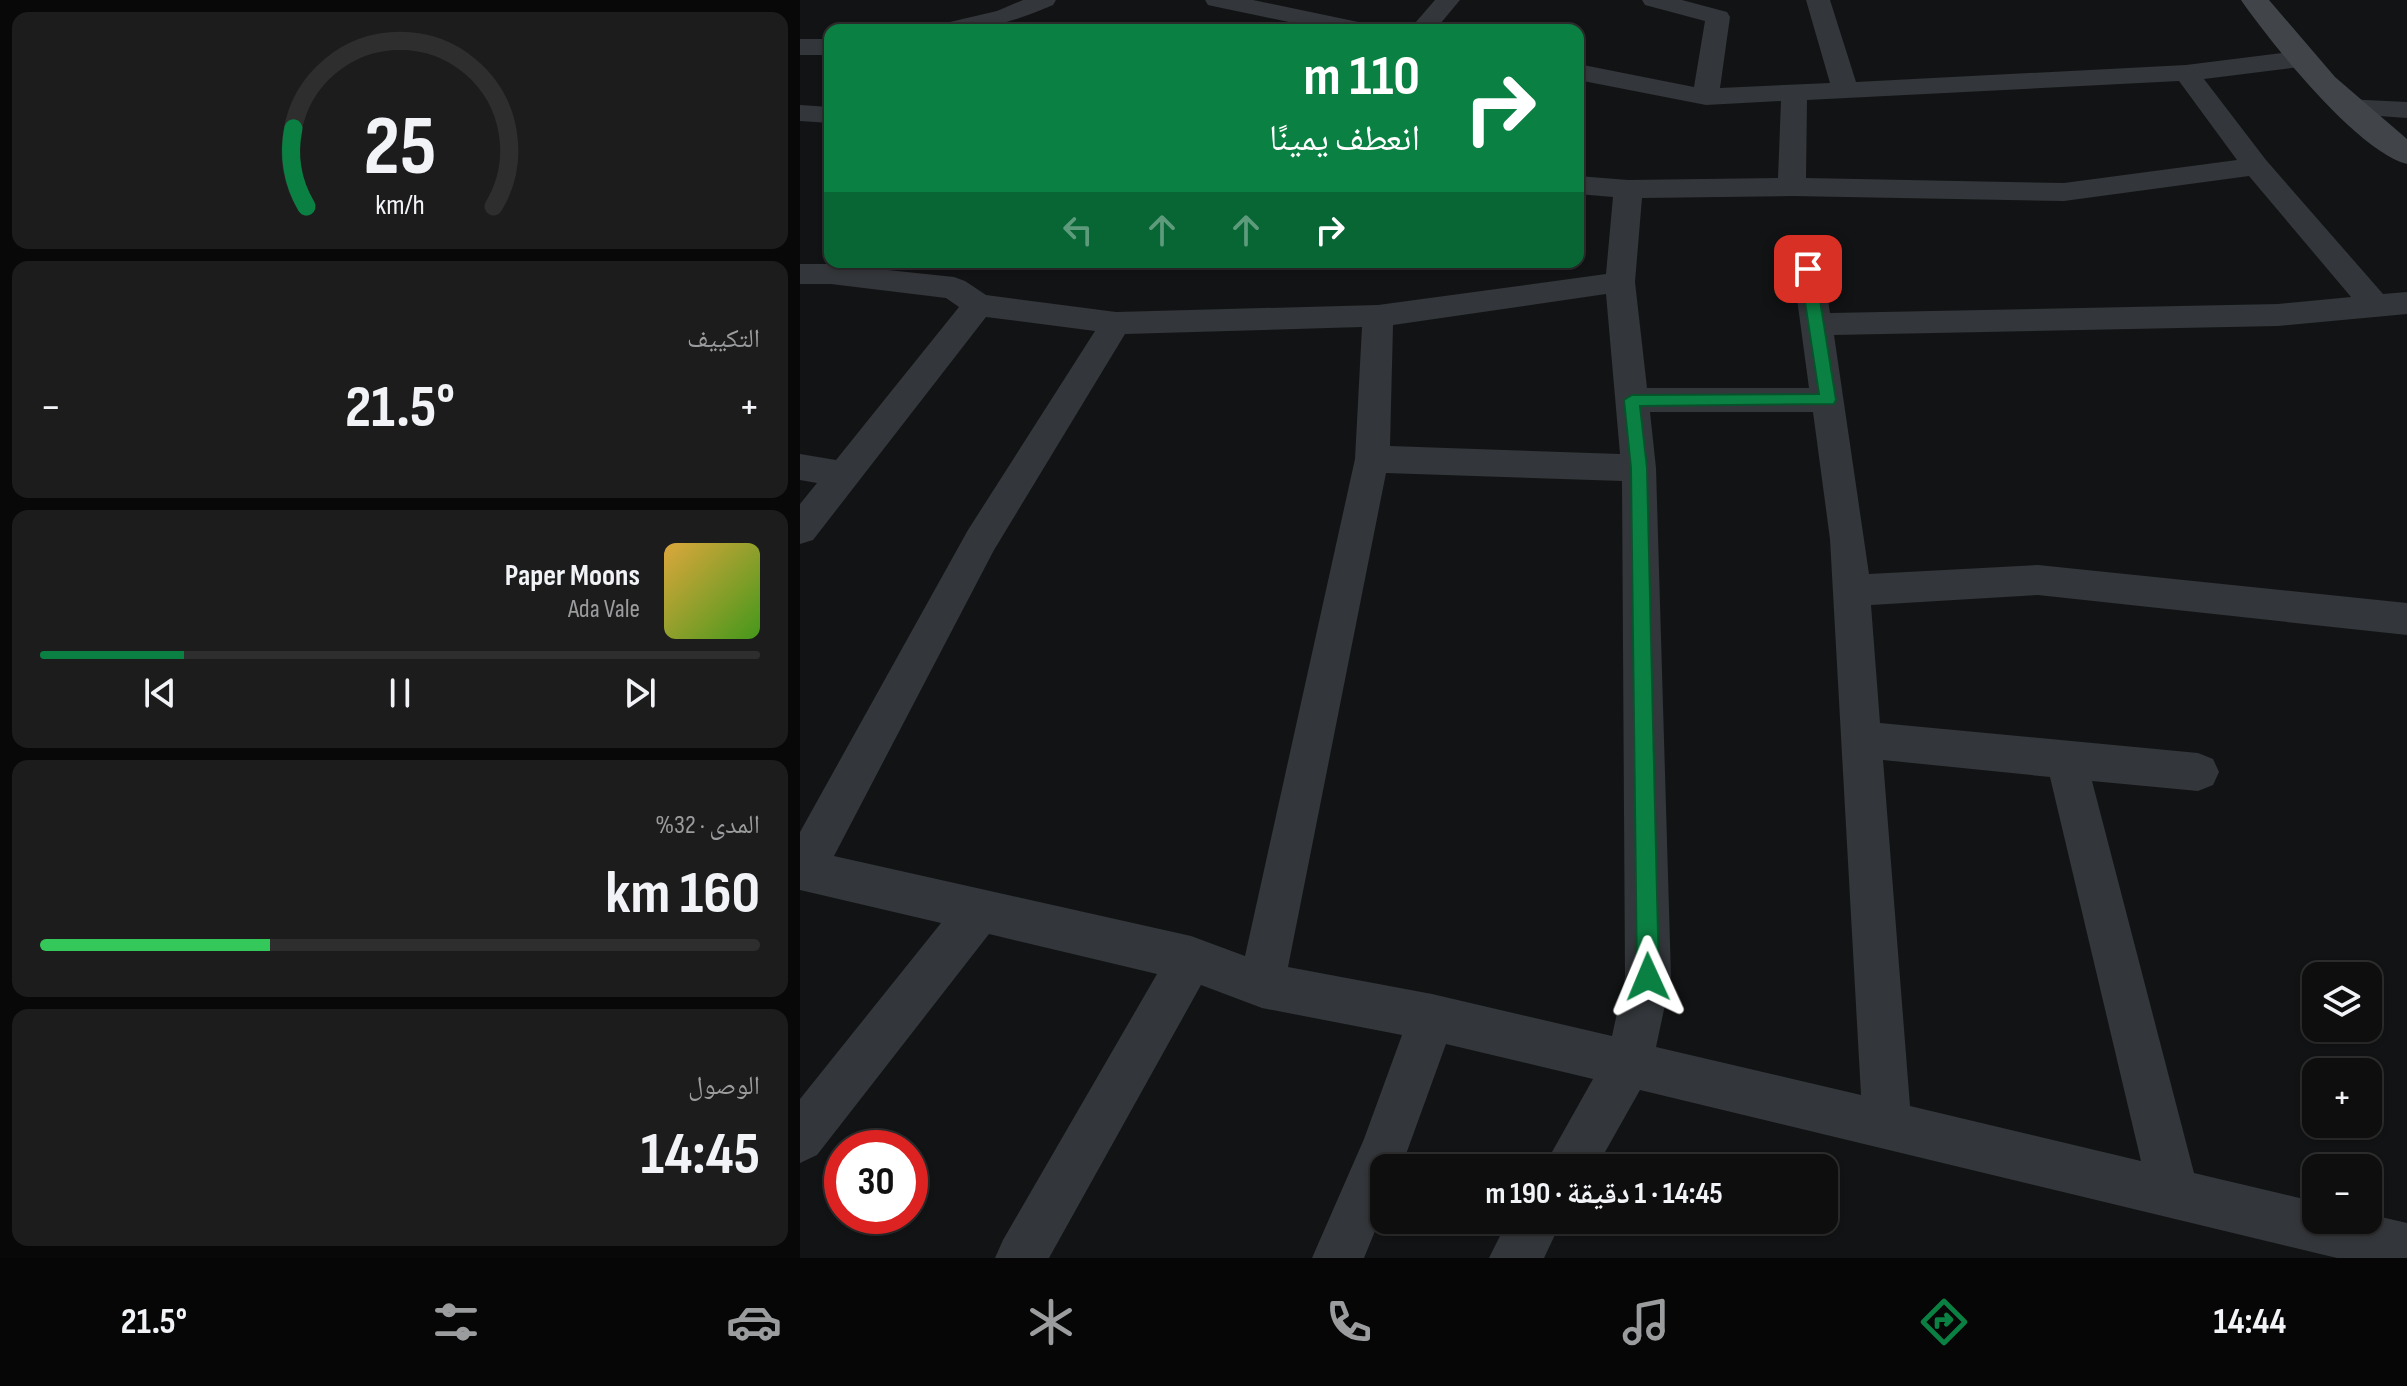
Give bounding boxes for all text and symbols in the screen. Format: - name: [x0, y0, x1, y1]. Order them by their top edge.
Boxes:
- text: 110 m: [1304, 44, 1420, 111]
- icon: right: [1448, 56, 1552, 160]
- text: 25: [364, 97, 436, 197]
- text: انعطف يمينًا: [1269, 118, 1420, 161]
- text: km/h: [375, 188, 425, 223]
- icon: left: [1056, 208, 1100, 252]
- icon: ahead: [1140, 208, 1184, 252]
- icon: ahead: [1224, 208, 1268, 252]
- icon: right: [1308, 208, 1352, 252]
- pin: [1774, 235, 1842, 303]
- icon: arrive: [1786, 247, 1830, 291]
- text: التكييف: [687, 324, 760, 355]
- text: 21.5°: [345, 372, 455, 444]
- text: −: [40, 381, 62, 434]
- text: +: [738, 381, 760, 434]
- text: Paper Moons: [505, 558, 640, 594]
- text: Ada Vale: [568, 594, 640, 625]
- icon: previous: [138, 671, 182, 715]
- icon: pause: [378, 671, 422, 715]
- icon: next: [618, 671, 662, 715]
- text: المدى · 32%: [655, 810, 760, 841]
- text: 160 km: [605, 858, 760, 930]
- position arrow: [1606, 935, 1690, 1019]
- map controls: [2302, 962, 2382, 1234]
- button: layers: [2302, 962, 2382, 1042]
- button: +: [2302, 1058, 2382, 1138]
- text: الوصول: [688, 1071, 760, 1102]
- text: 14:45: [640, 1119, 760, 1191]
- speed limit sign: 30: [824, 1130, 928, 1234]
- button: −: [2302, 1154, 2382, 1234]
- text: 14:45 · 1 دقيقة · 190 m: [1485, 1176, 1723, 1212]
- icon: filters: [428, 1294, 484, 1350]
- icon: car: [726, 1294, 782, 1350]
- icon: climate: [1023, 1294, 1079, 1350]
- icon: phone: [1321, 1294, 1377, 1350]
- icon: music: [1618, 1294, 1674, 1350]
- icon: directions: [1916, 1294, 1972, 1350]
- text: 21.5°: [121, 1301, 187, 1344]
- text: 14:44: [2213, 1301, 2286, 1344]

